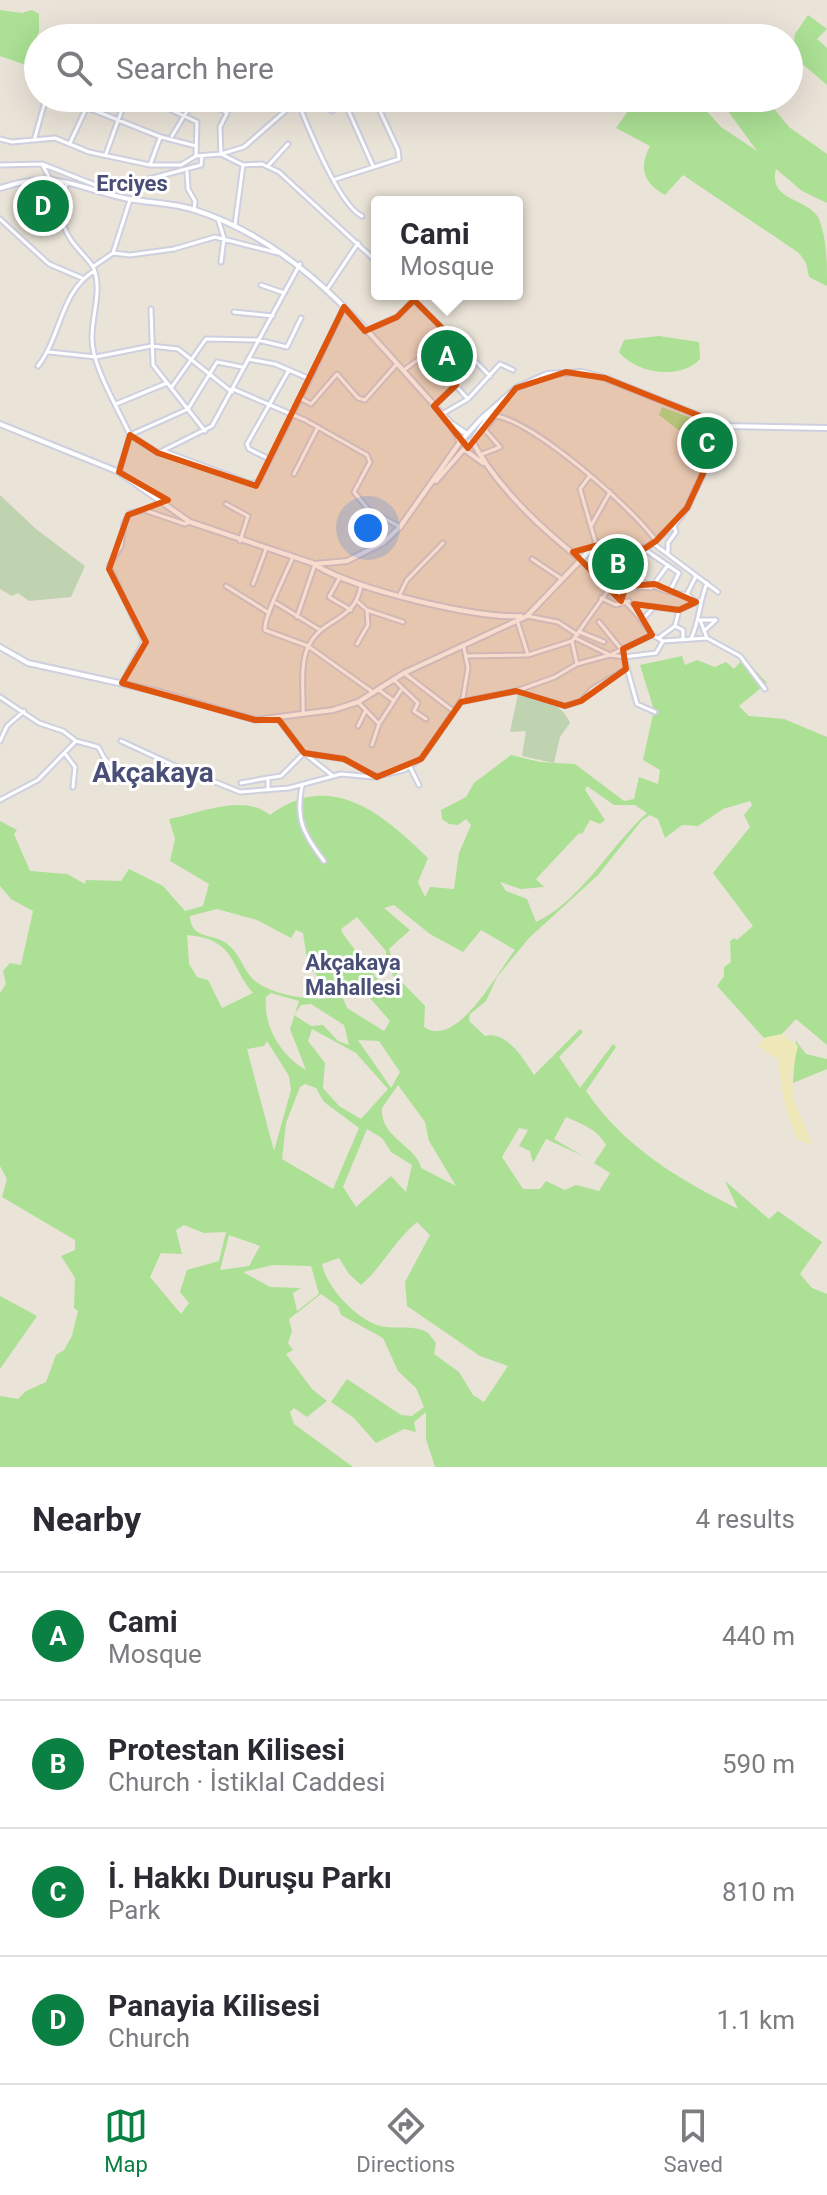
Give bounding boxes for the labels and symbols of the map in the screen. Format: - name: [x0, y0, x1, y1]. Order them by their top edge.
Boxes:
- district label: Erciyes: [96, 171, 168, 196]
- pin: D: [17, 176, 69, 236]
- pin: A: [421, 326, 473, 386]
- pin: C: [681, 413, 733, 473]
- your location: [348, 508, 388, 548]
- pin: B: [592, 534, 644, 594]
- district label: Akçakaya: [92, 756, 214, 789]
- district label: Akçakaya Mahallesi: [305, 950, 401, 1000]

